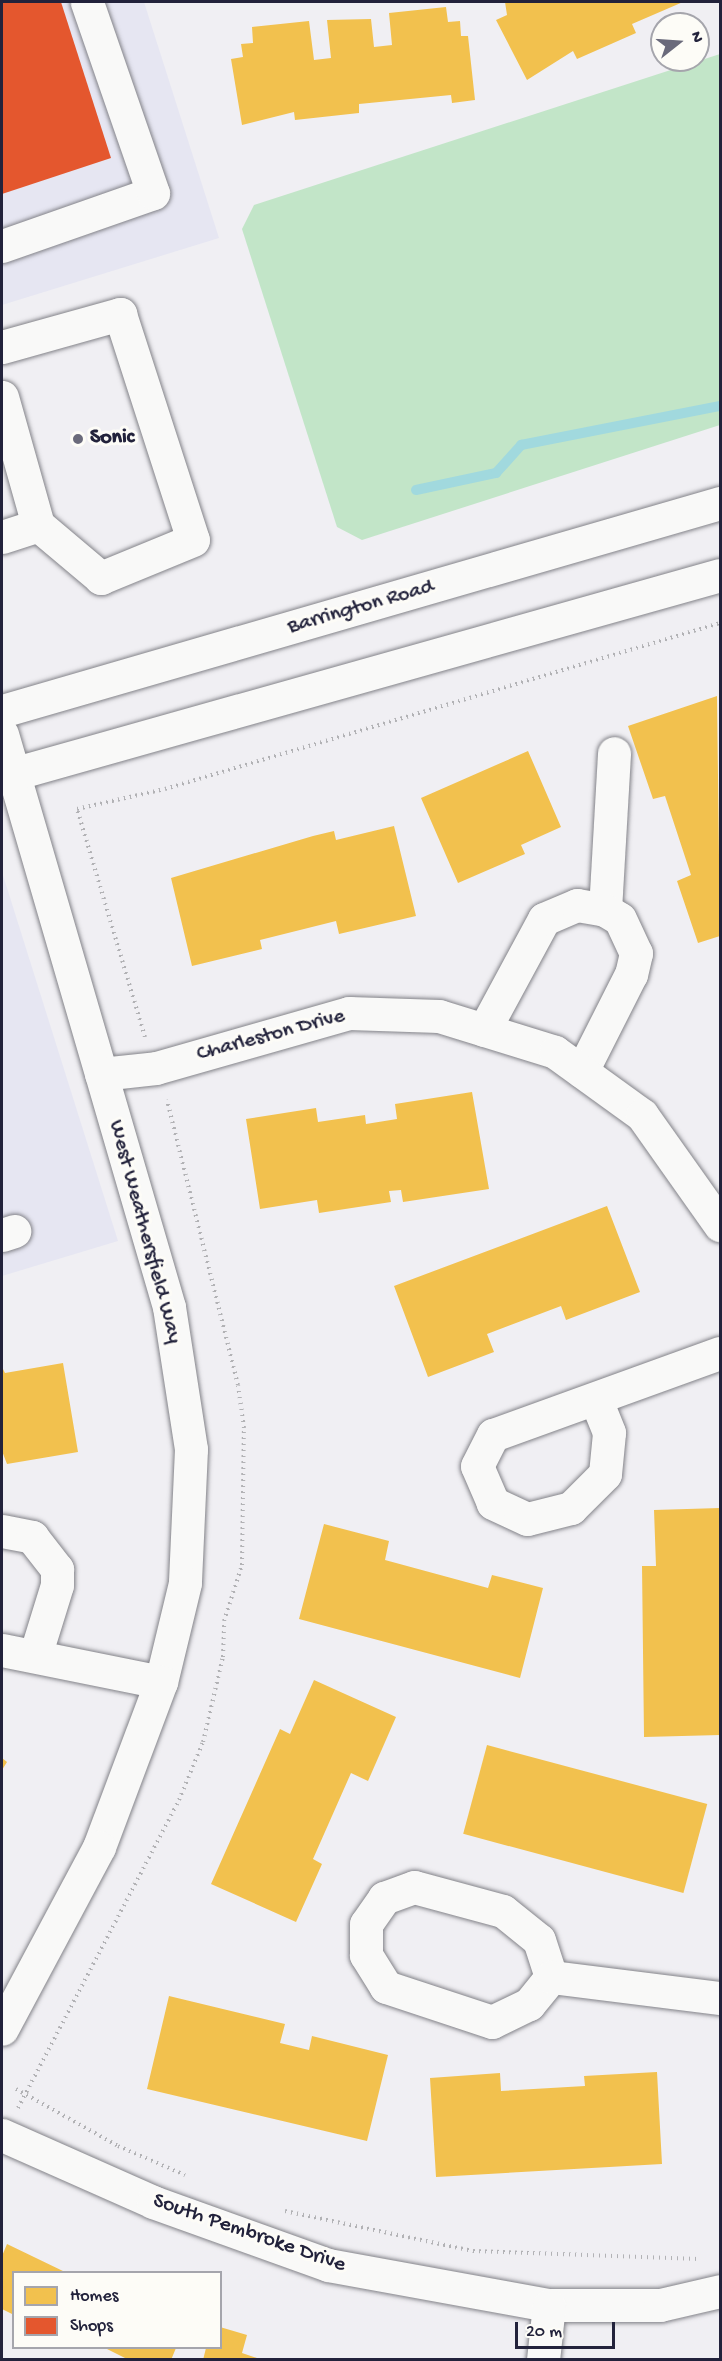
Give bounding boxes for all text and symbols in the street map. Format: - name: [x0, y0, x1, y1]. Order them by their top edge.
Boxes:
- north arrow: [650, 12, 710, 72]
- text: N: [685, 29, 706, 45]
- place label: Sonic: [90, 426, 134, 452]
- marker: Sonic: [71, 432, 85, 446]
- street label: Barrington Road: [285, 575, 437, 641]
- street label: Charleston Drive: [194, 1004, 348, 1068]
- street label: West Weathersfield Way: [101, 1117, 187, 1347]
- street label: South Pembroke Drive: [149, 2189, 349, 2279]
- legend: [12, 2271, 222, 2349]
- text: Homes: [70, 2286, 118, 2307]
- scale bar: [518, 2310, 618, 2348]
- text: Shops: [70, 2316, 113, 2337]
- text: 20 m: [526, 2322, 562, 2343]

